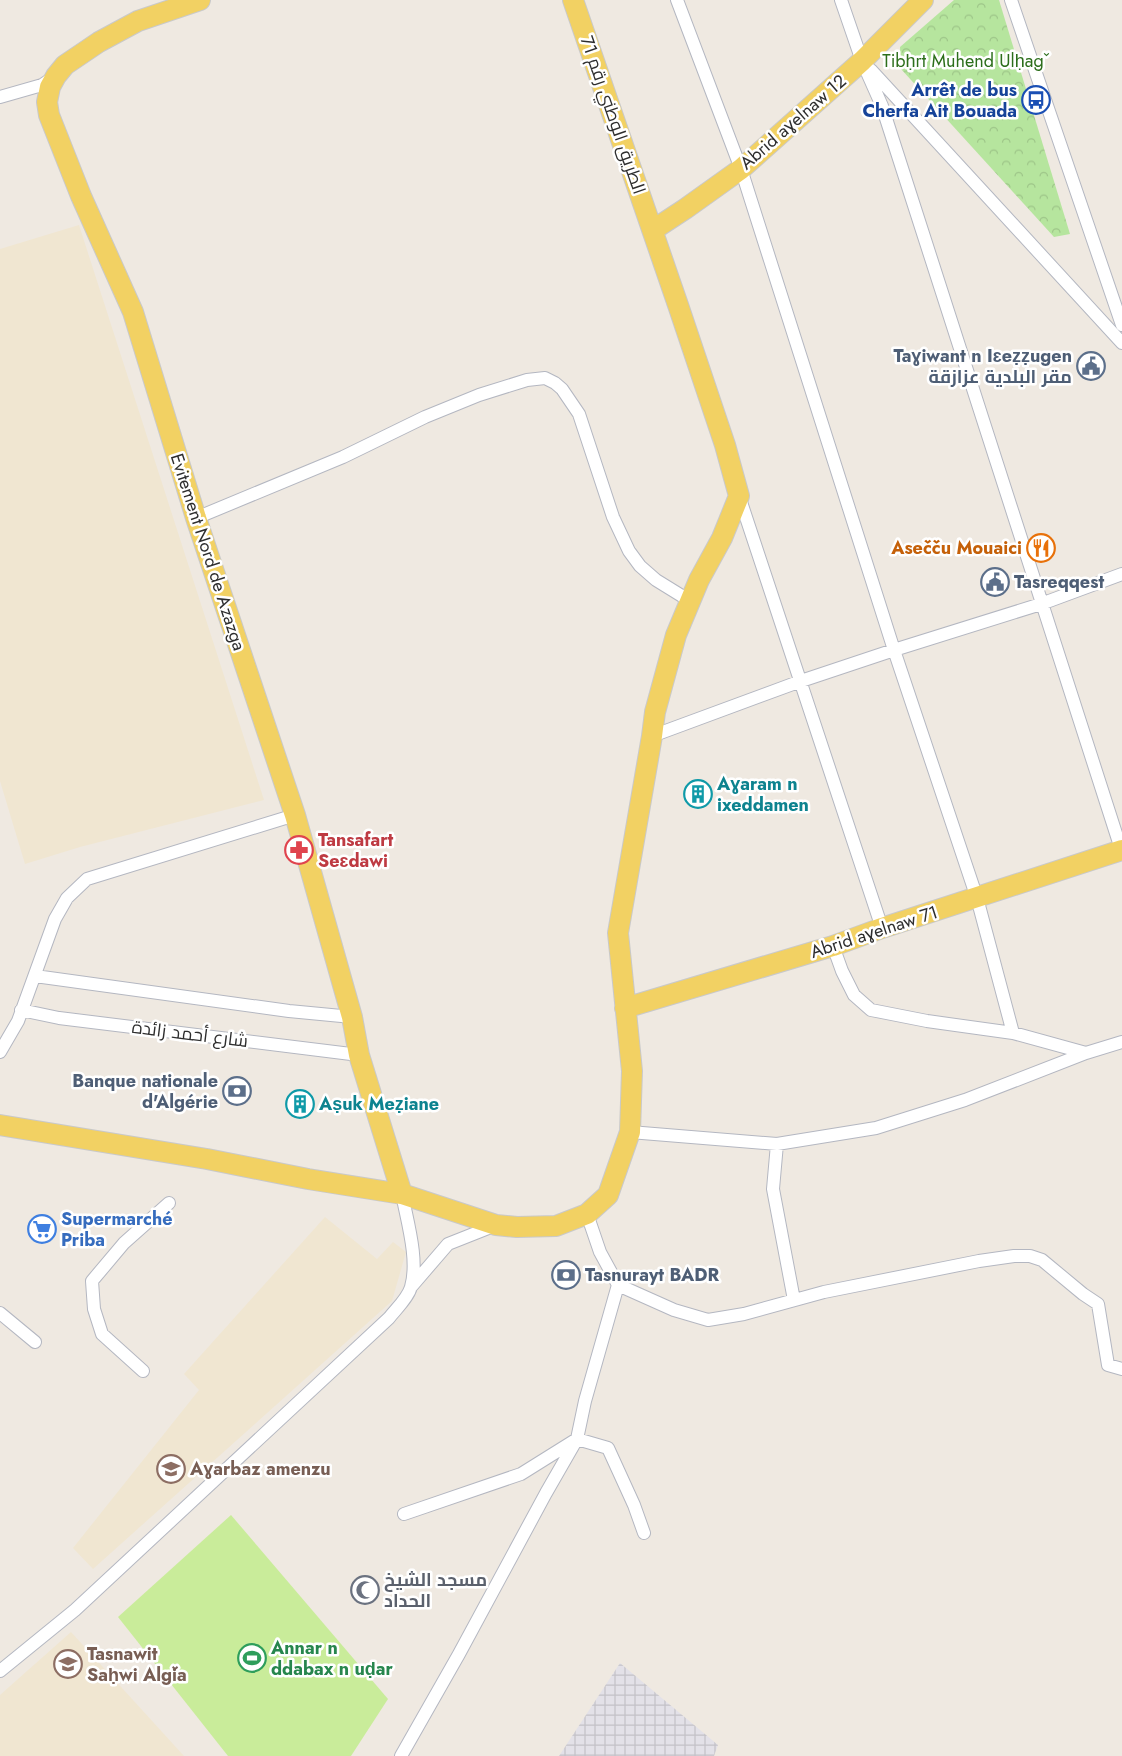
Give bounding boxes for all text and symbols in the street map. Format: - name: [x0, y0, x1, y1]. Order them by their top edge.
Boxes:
- street label: الطريق الوطني رقم 71: [573, 32, 652, 198]
- park label: Tibḥrt Muhend Ulḥaǧ: [882, 48, 1050, 74]
- street label: Abrid aɣelnaw 12: [734, 68, 852, 176]
- place label: Arrêt de bus Cherfa Ait Bouada: [862, 77, 1017, 124]
- bus stop icon: Arrêt de bus Cherfa Ait Bouada: [1021, 85, 1051, 115]
- place label: Taɣiwant n Iɛeẓẓugen مقر البلدية عزازقة: [893, 343, 1072, 390]
- public building icon: Taɣiwant n Iɛeẓẓugen مقر البلدية عزازقة: [1076, 351, 1106, 381]
- street label: Evitement Nord de Azazga: [164, 450, 252, 654]
- restaurant icon: Asečču Mouaici: [1026, 533, 1056, 563]
- place label: Asečču Mouaici: [890, 535, 1022, 561]
- public building icon: Tasreqqest: [980, 567, 1010, 597]
- place label: Tasreqqest: [1014, 569, 1104, 595]
- place label: Aɣaram n ixeddamen: [716, 771, 809, 818]
- building icon: Aɣaram n ixeddamen: [683, 779, 713, 809]
- place label: Tansafart Seɛdawi: [318, 827, 394, 874]
- pharmacy icon: Tansafart Seɛdawi: [284, 835, 314, 865]
- street label: Abrid aɣelnaw 71: [807, 899, 941, 965]
- street label: شارع أحمد زائدة: [130, 1014, 250, 1054]
- place label: Banque nationale d'Algérie: [72, 1068, 218, 1115]
- bank icon: Banque nationale d'Algérie: [222, 1076, 252, 1106]
- building icon: Aṣuk Meẓiane: [285, 1089, 315, 1119]
- place label: Aṣuk Meẓiane: [318, 1091, 439, 1117]
- place label: Supermarché Priba: [61, 1206, 172, 1253]
- supermarket icon: Supermarché Priba: [27, 1214, 57, 1244]
- bank icon: Tasnurayt BADR: [551, 1260, 581, 1290]
- place label: Tasnurayt BADR: [585, 1262, 720, 1288]
- school or university icon: Aɣarbaz amenzu: [156, 1454, 186, 1484]
- place label: Aɣarbaz amenzu: [189, 1456, 331, 1482]
- place label: مسجد الشيخ الحداد: [384, 1567, 487, 1614]
- mosque icon: مسجد الشيخ الحداد: [350, 1575, 380, 1605]
- place label: Annar n ddabax n uḍar: [270, 1635, 393, 1682]
- place label: Tasnawit Saḥwi Alǧia: [87, 1641, 187, 1688]
- sports icon: Annar n ddabax n uḍar: [237, 1643, 267, 1673]
- school or university icon: Tasnawit Saḥwi Alǧia: [53, 1649, 83, 1679]

